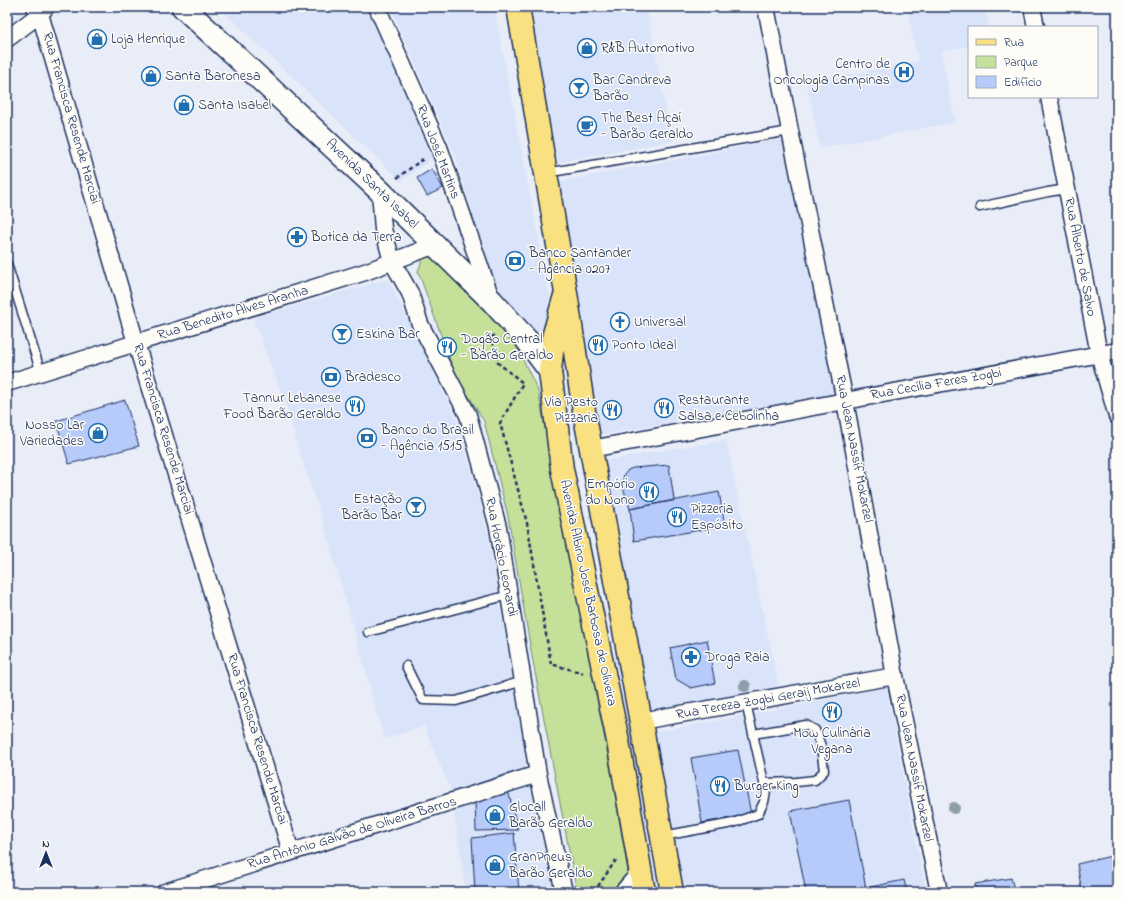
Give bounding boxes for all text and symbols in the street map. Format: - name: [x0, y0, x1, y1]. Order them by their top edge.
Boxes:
- legend: [968, 26, 1098, 98]
- shop icon: Loja Henrique: [86, 28, 108, 50]
- place label: Loja Henrique: [111, 29, 186, 50]
- street label: Rua Francisca Resende Marciai: [36, 30, 106, 206]
- text: Rua: [1004, 34, 1024, 52]
- shop icon: R&B Automotivo: [576, 37, 598, 59]
- place label: R&B Automotivo: [601, 38, 695, 59]
- place label: Centro de Oncologia Campinas: [773, 54, 891, 92]
- text: Parque: [1004, 54, 1038, 72]
- hospital icon: Centro de Oncologia Campinas: [893, 61, 915, 83]
- shop icon: Santa Baronesa: [140, 65, 162, 87]
- place label: Santa Baronesa: [165, 66, 261, 87]
- place label: Bar Candreva Barão: [592, 70, 671, 107]
- text: Edifício: [1004, 74, 1042, 92]
- bar icon: Bar Candreva Barão: [568, 77, 590, 99]
- shop icon: Santa Isabel: [173, 94, 195, 116]
- place label: Santa Isabel: [198, 95, 271, 116]
- street label: Rua José Martins: [410, 102, 466, 202]
- place label: The Best Açaí - Barão Geraldo: [601, 108, 693, 145]
- cafe icon: The Best Açaí - Barão Geraldo: [576, 115, 598, 137]
- street label: Avenida Santa Isabel: [321, 134, 423, 234]
- street label: Rua Alberto de Salvo: [1058, 196, 1102, 318]
- pharmacy icon: Botica da Terra: [286, 226, 308, 248]
- place label: Botica da Terra: [310, 227, 402, 248]
- place label: Banco Santander - Agência 0207: [528, 243, 632, 281]
- bank icon: Banco Santander - Agência 0207: [504, 250, 526, 272]
- street label: Rua Benedito Alves Aranha: [155, 280, 311, 346]
- church icon: Universal: [609, 311, 631, 333]
- place label: Universal: [634, 312, 686, 333]
- bar icon: Eskina Bar: [331, 323, 353, 345]
- place label: Eskina Bar: [356, 324, 420, 345]
- place label: Dogão Central - Barão Geraldo: [460, 329, 553, 366]
- restaurant icon: Ponto Ideal: [587, 334, 609, 356]
- place label: Ponto Ideal: [612, 335, 676, 356]
- restaurant icon: Dogão Central - Barão Geraldo: [436, 336, 458, 358]
- street label: Rua Francisca Resende Marciai: [127, 341, 199, 517]
- street label: Rua Cecília Feres Zogbi: [869, 362, 1003, 407]
- bank icon: Bradesco: [320, 366, 342, 388]
- place label: Bradesco: [344, 367, 401, 388]
- street label: Rua Jean Nassif Mokarzel: [829, 374, 879, 524]
- place label: Tannur Lebanese Food Barão Geraldo: [223, 388, 342, 425]
- place label: Restaurante Salsa e Cebolinha: [678, 390, 779, 427]
- place label: Via Pesto Pizzaria: [543, 392, 598, 429]
- restaurant icon: Tannur Lebanese Food Barão Geraldo: [344, 395, 366, 417]
- restaurant icon: Restaurante Salsa e Cebolinha: [653, 397, 675, 419]
- restaurant icon: Via Pesto Pizzaria: [601, 399, 623, 421]
- place label: Nosso Lar Variedades: [19, 415, 85, 452]
- place label: Banco do Brasil - Agência 1515: [380, 420, 474, 458]
- shop icon: Nosso Lar Variedades: [87, 422, 109, 444]
- bank icon: Banco do Brasil - Agência 1515: [356, 427, 378, 449]
- place label: Empório do Nono: [585, 474, 635, 511]
- street label: Avenida Albino José Barbosa de Oliveira: [554, 478, 622, 708]
- restaurant icon: Empório do Nono: [638, 481, 660, 503]
- place label: Estação Barão Bar: [340, 489, 403, 526]
- bar icon: Estação Barão Bar: [405, 496, 427, 518]
- street label: Rua Horácio Leonardi: [479, 496, 523, 618]
- place label: Pizzeria Espósito: [691, 499, 743, 536]
- restaurant icon: Pizzeria Espósito: [666, 506, 688, 528]
- pharmacy icon: Droga Raia: [680, 646, 702, 668]
- place label: Droga Raia: [704, 647, 770, 669]
- street label: Rua Francisca Resende Marciai: [221, 651, 293, 827]
- street label: Rua Tereza Zogbi Geraij Mokarzel: [674, 672, 862, 727]
- street label: Rua Jean Nassif Mokarzel: [889, 693, 939, 843]
- restaurant icon: Mow Culinária Vegana: [821, 701, 843, 723]
- place label: Mow Culinária Vegana: [793, 723, 871, 761]
- restaurant icon: Burger King: [709, 775, 731, 797]
- place label: Burger King: [733, 776, 799, 798]
- street label: Rua Antônio Galvão de Oliveira Barros: [245, 791, 459, 875]
- place label: Glocall Barão Geraldo: [508, 797, 593, 834]
- shop icon: Glocall Barão Geraldo: [484, 804, 506, 826]
- north arrow: [26, 833, 66, 873]
- text: N: [42, 836, 50, 852]
- place label: GranPneus Barão Geraldo: [508, 847, 593, 884]
- shop icon: GranPneus Barão Geraldo: [484, 854, 506, 876]

